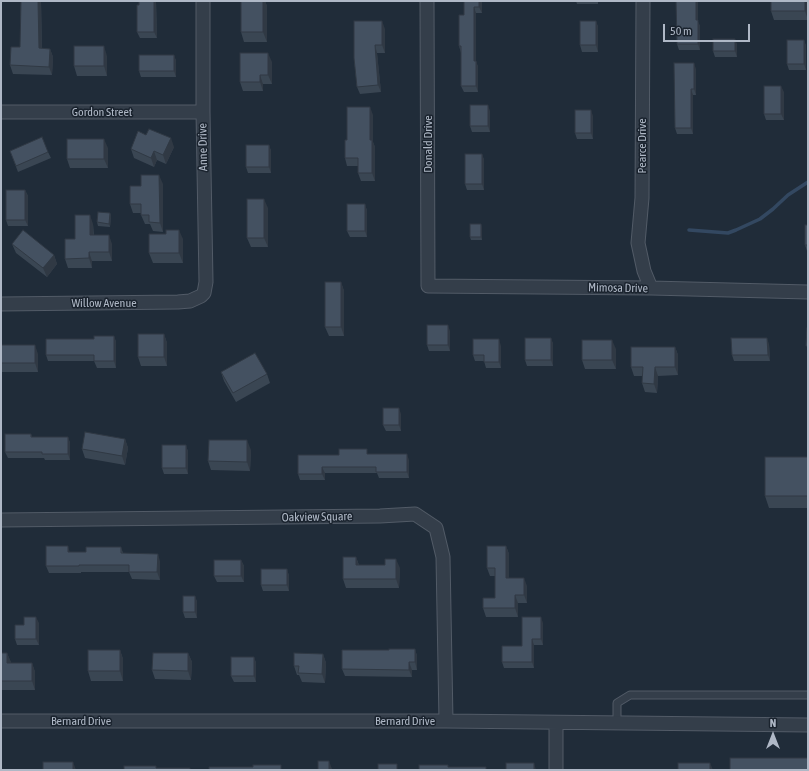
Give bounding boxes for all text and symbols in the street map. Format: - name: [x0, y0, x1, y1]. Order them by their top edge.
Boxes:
- scale bar: [665, 16, 752, 42]
- text: 50 m: [670, 24, 692, 38]
- street label: Gordon Street: [72, 105, 132, 119]
- street label: Donald Drive: [421, 115, 435, 173]
- street label: Pearce Drive: [635, 118, 649, 174]
- street label: Anne Drive: [195, 123, 211, 171]
- street label: Mimosa Drive: [588, 280, 648, 296]
- street label: Willow Avenue: [71, 296, 137, 310]
- street label: Oakview Square: [281, 509, 353, 525]
- street label: Bernard Drive: [51, 714, 111, 728]
- street label: Bernard Drive: [375, 714, 435, 728]
- north arrow: [753, 715, 793, 755]
- text: N: [770, 717, 776, 729]

